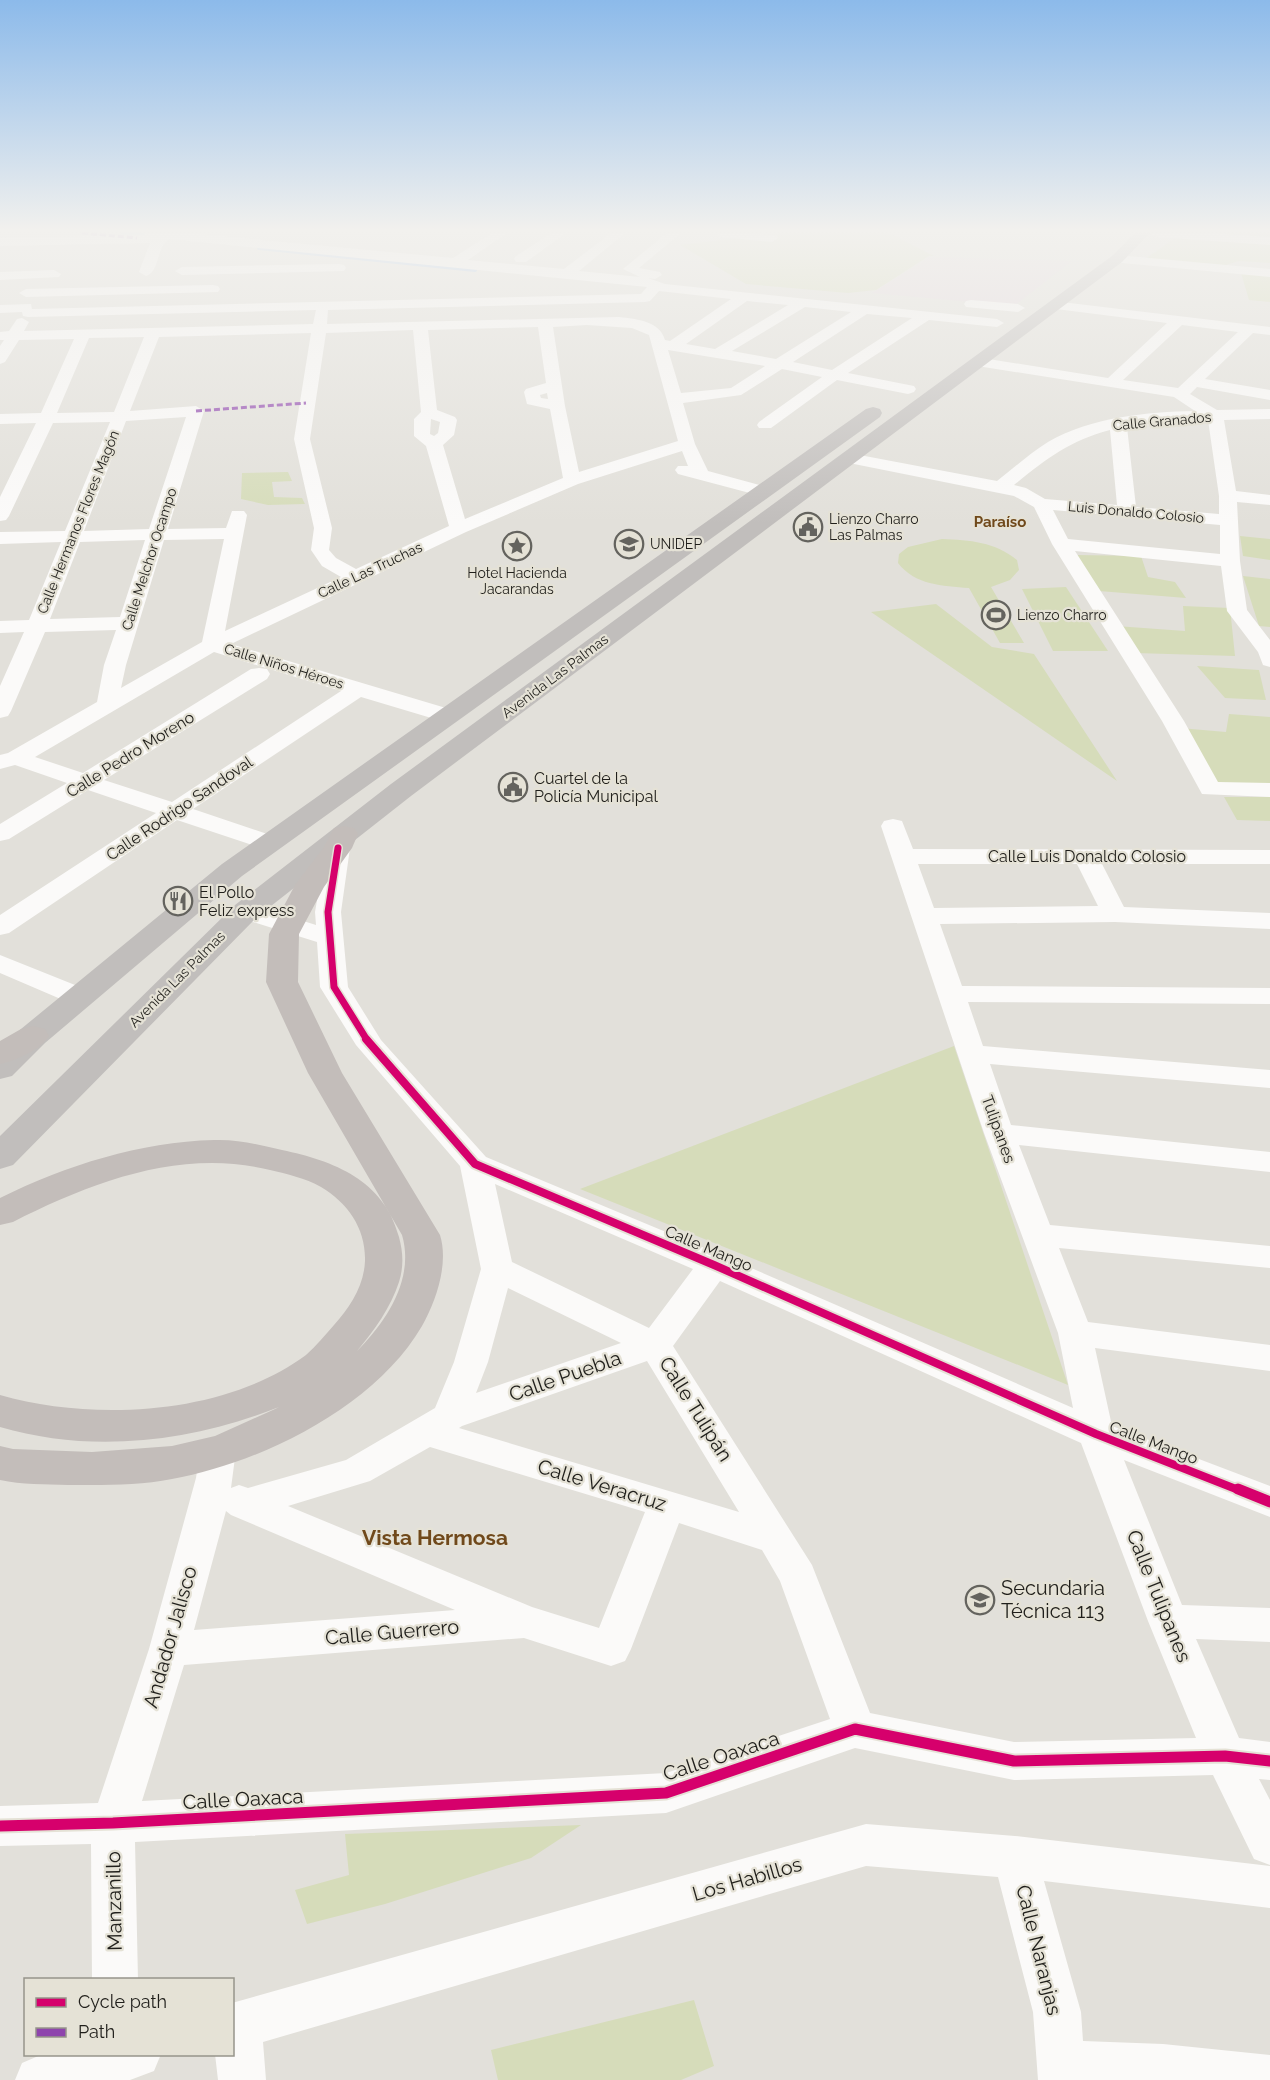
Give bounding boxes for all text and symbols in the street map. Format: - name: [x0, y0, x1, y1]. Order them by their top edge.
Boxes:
- street label: Calle Granados: [1112, 409, 1212, 433]
- street label: Calle Hermanos Flores Magón: [34, 428, 122, 616]
- street label: Calle Melchor Ocampo: [118, 486, 180, 632]
- street label: Luis Donaldo Colosio: [1067, 498, 1205, 526]
- public building icon: Lienzo Charro Las Palmas: [792, 511, 824, 543]
- place label: Lienzo Charro Las Palmas: [829, 511, 919, 543]
- district label: Paraíso: [974, 513, 1026, 531]
- school or university icon: UNIDEP: [613, 528, 645, 560]
- place icon: Hotel Hacienda Jacarandas: [501, 530, 533, 562]
- place label: UNIDEP: [650, 536, 702, 552]
- street label: Calle Las Truchas: [315, 539, 425, 601]
- place label: Hotel Hacienda Jacarandas: [467, 565, 567, 597]
- sports icon: Lienzo Charro: [980, 599, 1012, 631]
- place label: Lienzo Charro: [1017, 607, 1107, 623]
- street label: Avenida Las Palmas: [499, 631, 612, 721]
- street label: Calle Niños Héroes: [222, 640, 346, 692]
- street label: Calle Pedro Moreno: [63, 707, 198, 801]
- street label: Calle Rodrigo Sandoval: [102, 752, 257, 865]
- place label: Cuartel de la Policía Municipal: [534, 769, 658, 806]
- public building icon: Cuartel de la Policía Municipal: [497, 771, 529, 803]
- street label: Calle Luis Donaldo Colosio: [988, 847, 1186, 866]
- place label: El Pollo Feliz express: [199, 883, 295, 920]
- restaurant icon: El Pollo Feliz express: [162, 885, 194, 917]
- street label: Avenida Las Palmas: [126, 928, 228, 1030]
- street label: Tulipanes: [977, 1093, 1020, 1166]
- street label: Calle Mango: [662, 1221, 755, 1275]
- street label: Calle Puebla: [506, 1346, 624, 1406]
- street label: Calle Tulipán: [654, 1352, 738, 1466]
- street label: Calle Mango: [1107, 1417, 1201, 1468]
- street label: Calle Veracruz: [535, 1454, 669, 1516]
- district label: Vista Hermosa: [362, 1525, 508, 1550]
- street label: Calle Tulipanes: [1122, 1526, 1196, 1666]
- street label: Andador Jalisco: [138, 1563, 202, 1711]
- place label: Secundaria Técnica 113: [1001, 1576, 1105, 1623]
- school or university icon: Secundaria Técnica 113: [964, 1584, 996, 1616]
- street label: Calle Guerrero: [324, 1614, 460, 1650]
- street label: Calle Oaxaca: [660, 1726, 782, 1786]
- street label: Calle Oaxaca: [182, 1784, 304, 1814]
- street label: Manzanillo: [101, 1851, 127, 1951]
- street label: Los Habillos: [689, 1852, 805, 1906]
- street label: Calle Naranjas: [1011, 1882, 1067, 2018]
- legend: [24, 1978, 234, 2056]
- text: Cycle path: [78, 1991, 167, 2012]
- text: Path: [78, 2021, 115, 2042]

